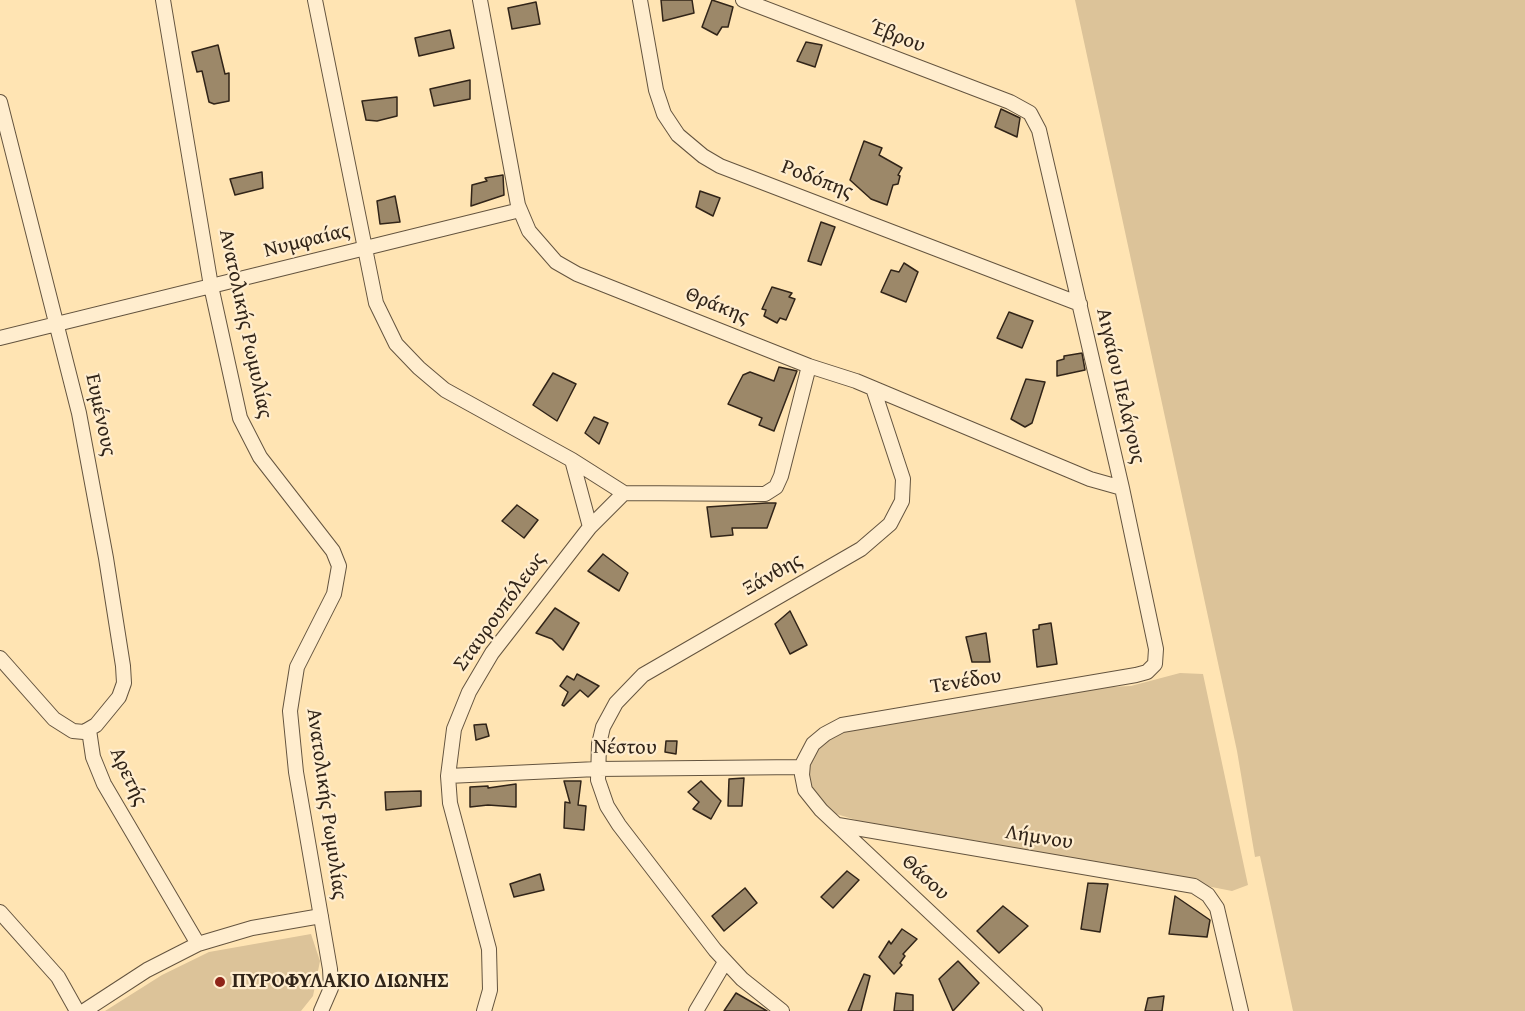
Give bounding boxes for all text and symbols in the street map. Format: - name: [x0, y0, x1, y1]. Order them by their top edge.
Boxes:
- street label: Έβρου: [865, 15, 929, 59]
- street label: Ροδόπης: [778, 155, 856, 205]
- street label: Νυμφαίας: [261, 218, 353, 264]
- street label: Ανατολικής Ρωμυλίας: [213, 227, 277, 421]
- street label: Θράκης: [682, 282, 752, 330]
- street label: Αιγαίου Πελάγους: [1090, 306, 1150, 466]
- street label: Ευμένους: [79, 372, 121, 458]
- street label: Σταυρουπόλεως: [448, 548, 552, 676]
- street label: Ξάνθης: [739, 548, 807, 602]
- street label: Τενέδου: [929, 664, 1003, 700]
- street label: Ανατολικής Ρωμυλίας: [300, 707, 352, 901]
- street label: Νέστου: [593, 735, 657, 761]
- street label: Αρετής: [104, 744, 152, 810]
- street label: Λήμνου: [1003, 820, 1075, 856]
- street label: Θάσου: [896, 850, 954, 906]
- place label: ΠΥΡΟΦΥΛΑΚΙΟ ΔΙΩΝΗΣ: [232, 969, 449, 995]
- marker: ΠΥΡΟΦΥΛΑΚΙΟ ΔΙΩΝΗΣ: [213, 975, 227, 989]

